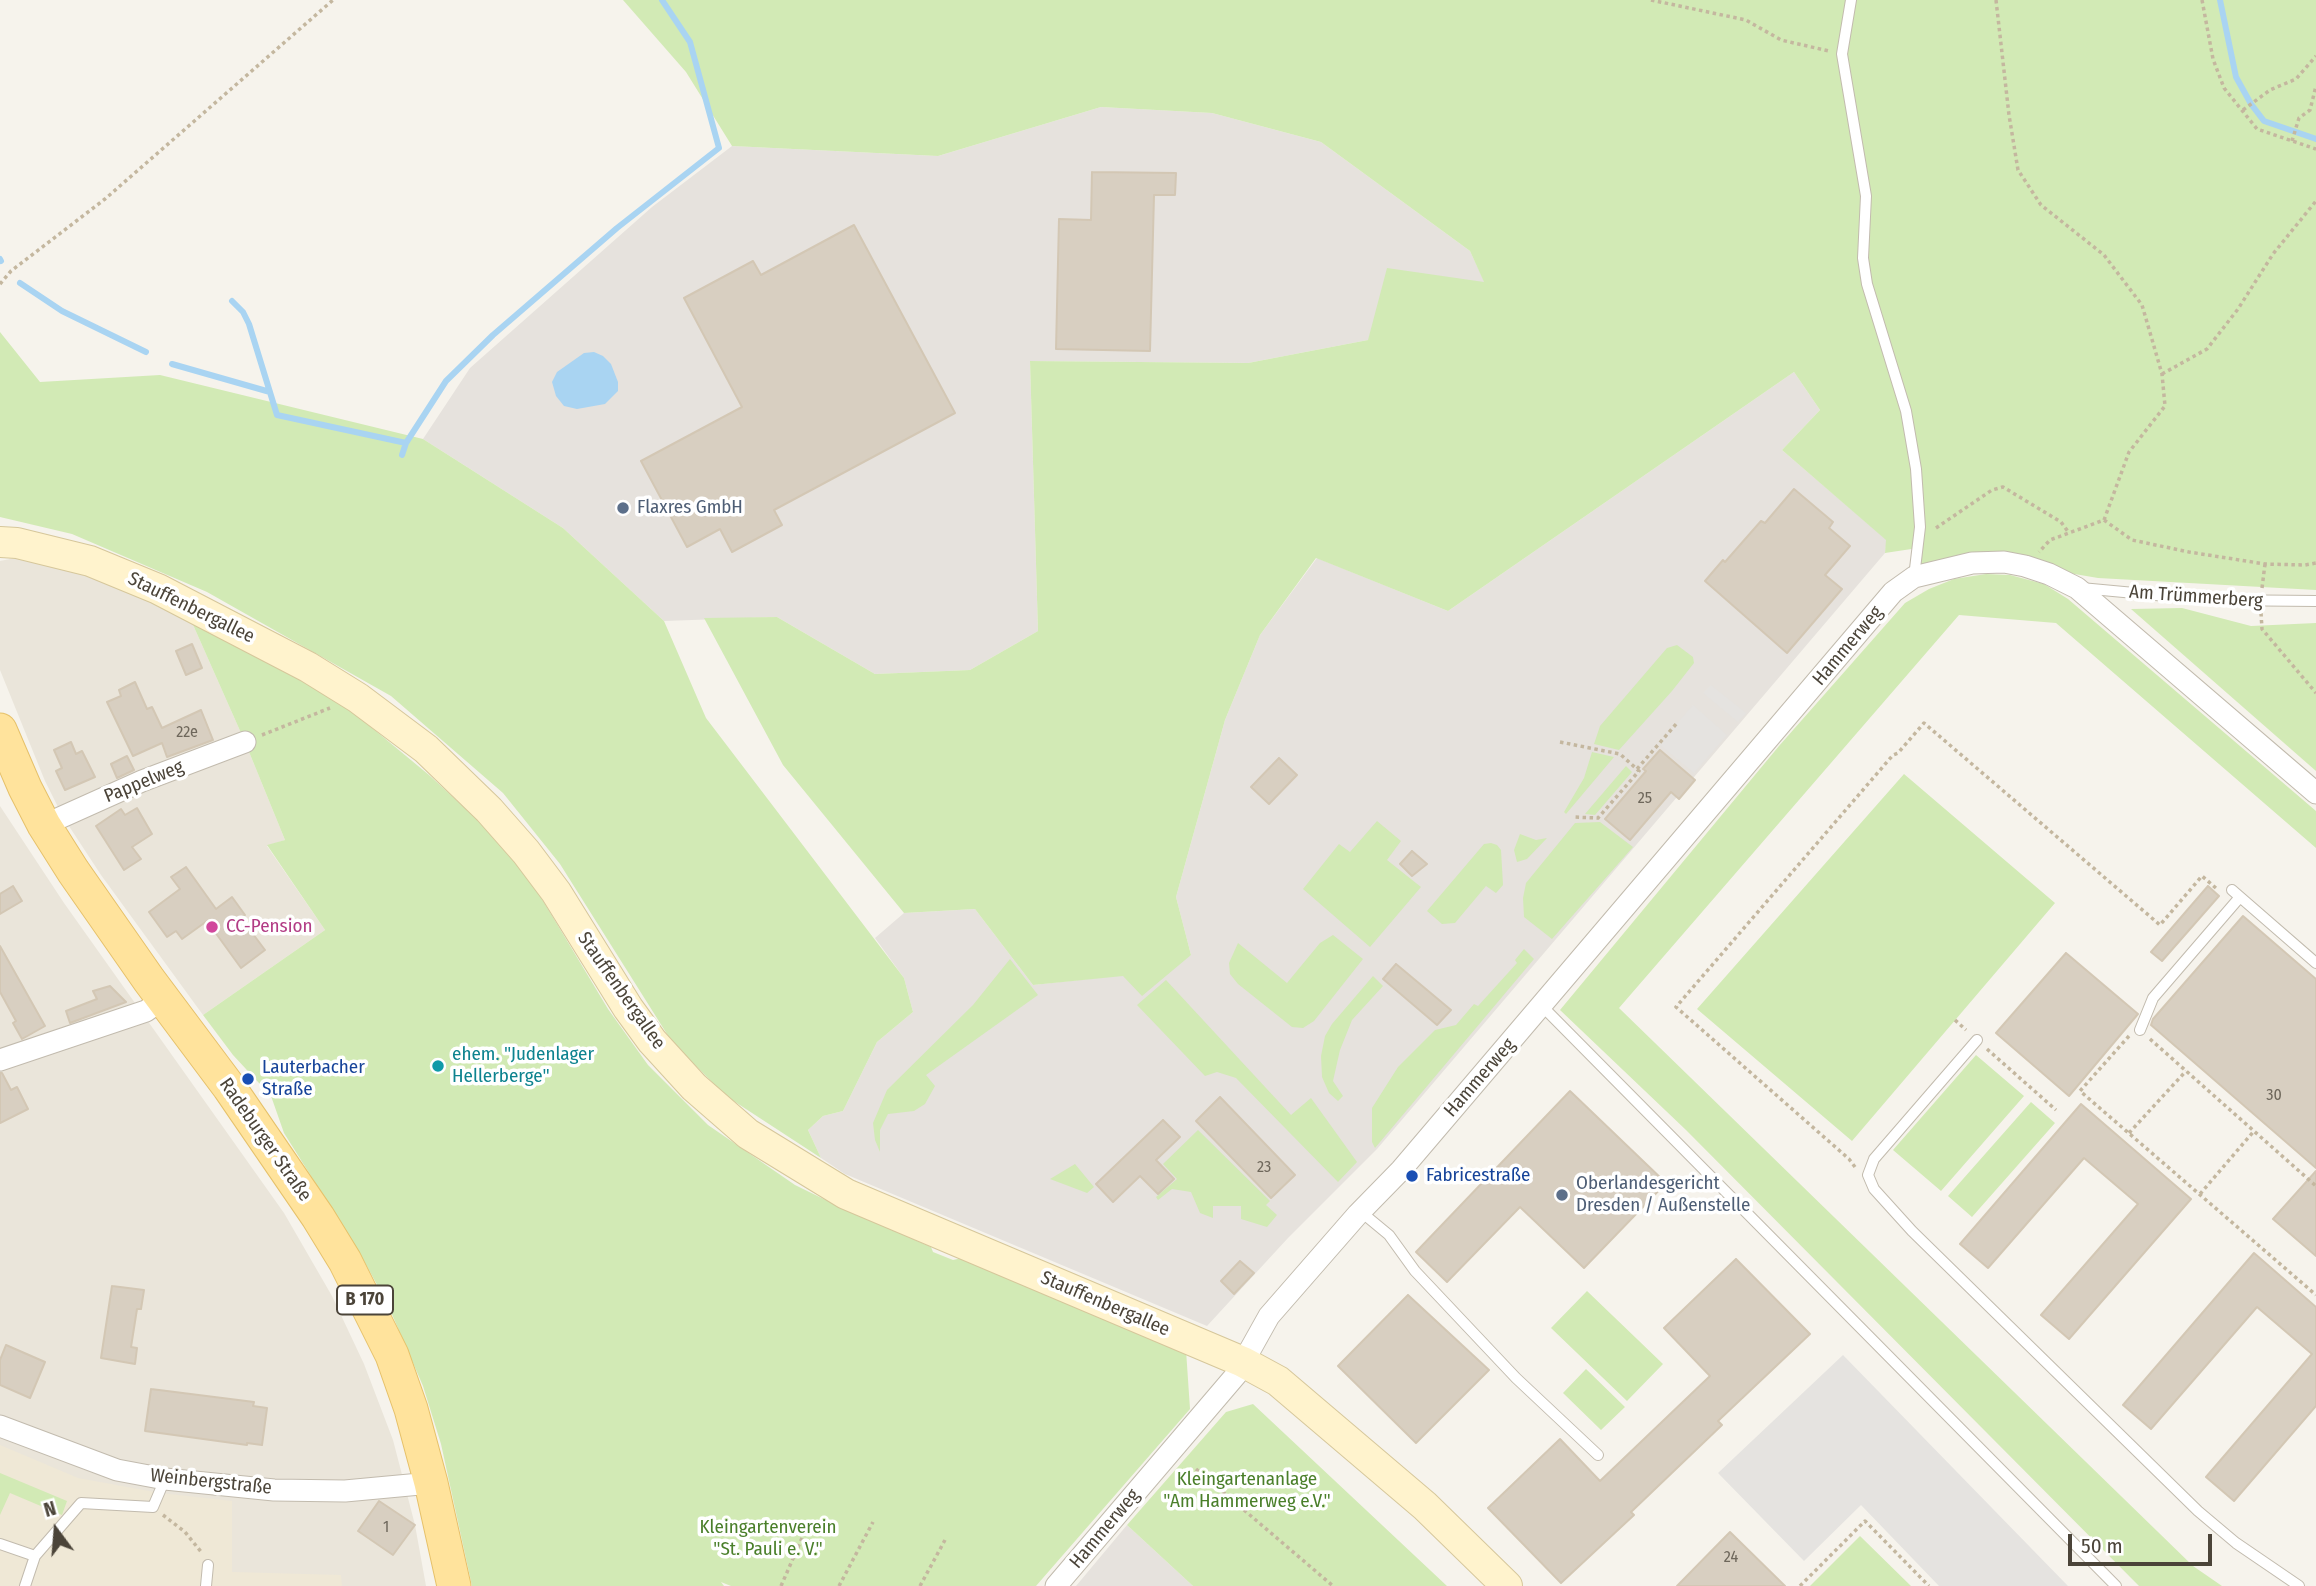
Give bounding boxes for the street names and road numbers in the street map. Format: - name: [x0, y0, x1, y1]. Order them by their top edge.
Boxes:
- street label: Stauffenbergallee: [124, 568, 258, 648]
- street label: Am Trümmerberg: [2128, 581, 2264, 613]
- street label: Hammerweg: [1808, 602, 1888, 690]
- street label: Pappelweg: [101, 756, 187, 808]
- street label: Stauffenbergallee: [572, 928, 670, 1054]
- street label: Hammerweg: [1440, 1034, 1520, 1122]
- street label: Radeburger Straße: [214, 1074, 316, 1206]
- street label: Stauffenbergallee: [1037, 1267, 1173, 1341]
- road number: B 170: [337, 1286, 393, 1315]
- street label: Weinbergstraße: [149, 1464, 273, 1500]
- street label: Hammerweg: [1065, 1485, 1145, 1573]

